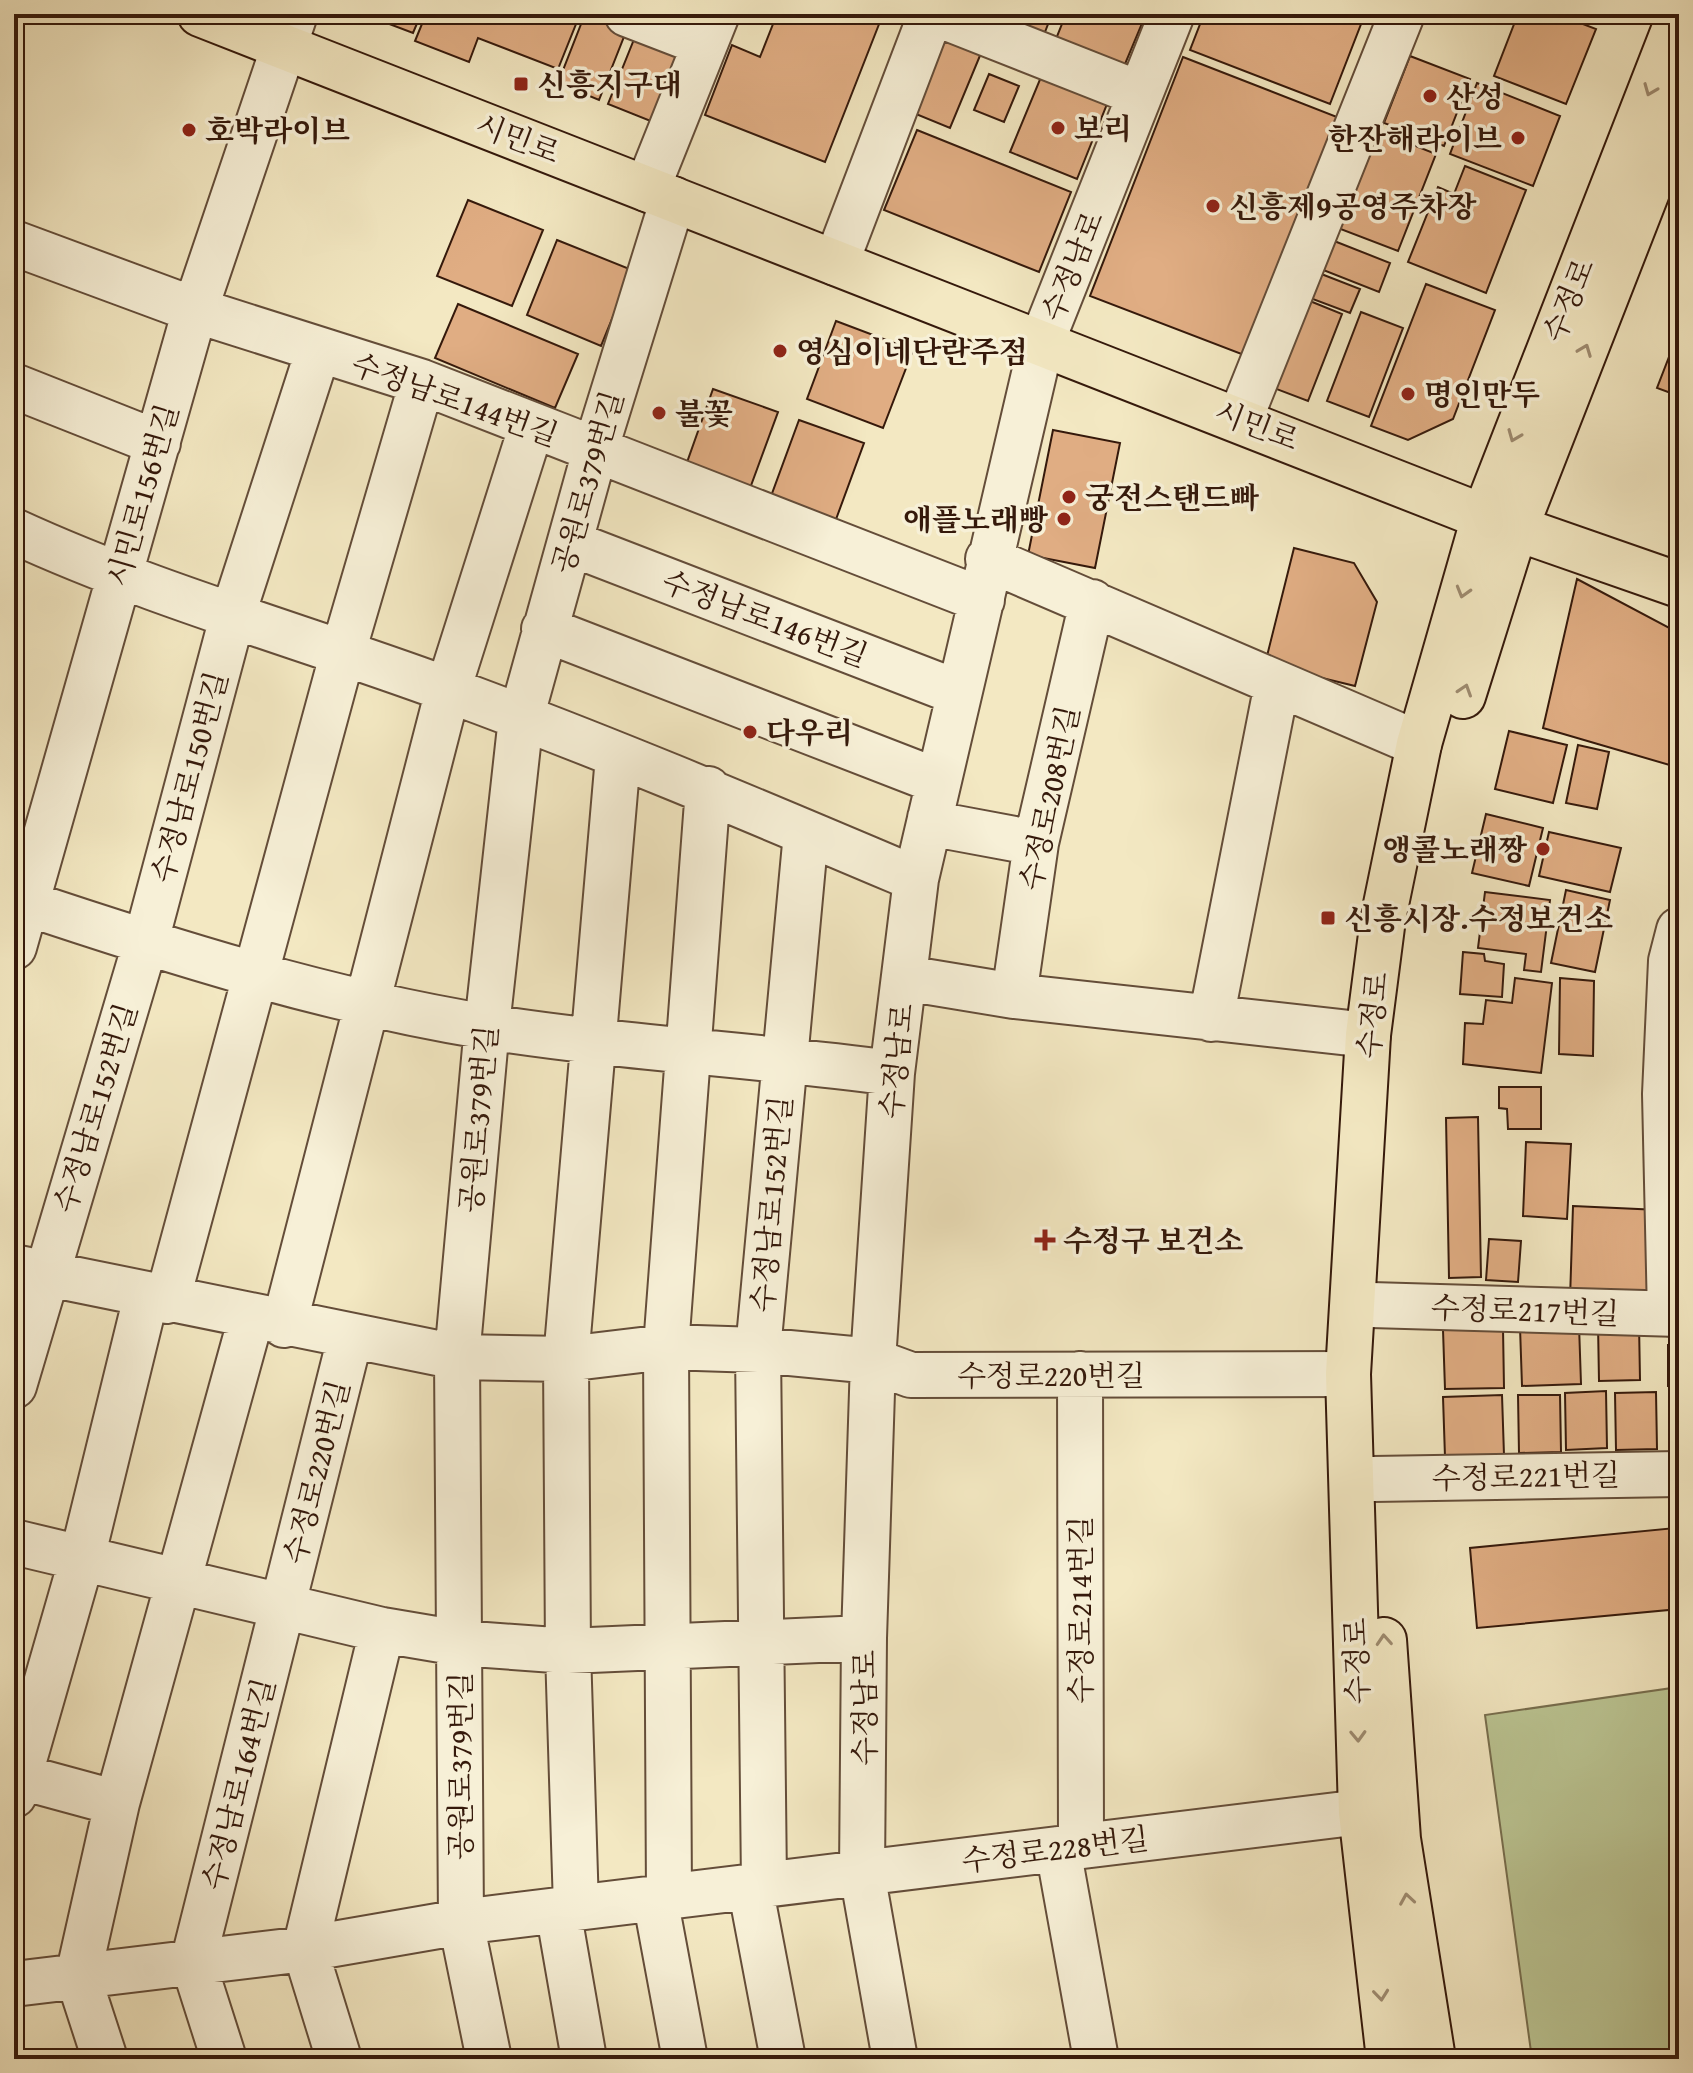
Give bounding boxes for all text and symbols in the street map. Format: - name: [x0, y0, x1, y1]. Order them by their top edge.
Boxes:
- place label: 신흥지구대: [537, 62, 682, 106]
- place label: 산성: [1446, 74, 1504, 118]
- marker: 신흥지구대: [512, 75, 530, 93]
- one-way arrow: [1644, 82, 1660, 96]
- marker: 산성: [1421, 87, 1439, 105]
- street label: 시민로: [470, 102, 566, 174]
- place label: 보리: [1074, 106, 1132, 150]
- place label: 호박라이브: [205, 108, 350, 152]
- place label: 한잔해라이브: [1328, 116, 1502, 160]
- marker: 보리: [1049, 119, 1067, 137]
- marker: 호박라이브: [180, 121, 198, 139]
- marker: 한잔해라이브: [1509, 129, 1527, 147]
- place label: 신흥제9공영주차장: [1229, 184, 1476, 228]
- marker: 신흥제9공영주차장: [1204, 197, 1222, 215]
- street label: 수정남로: [1030, 204, 1114, 328]
- street label: 수정로: [1531, 251, 1605, 349]
- place label: 영심이네단란주점: [796, 329, 1028, 373]
- street label: 수정남로144번길: [345, 341, 565, 457]
- marker: 영심이네단란주점: [771, 342, 789, 360]
- one-way arrow: [1575, 344, 1591, 358]
- place label: 명인만두: [1424, 372, 1540, 416]
- street label: 공원로379번길: [540, 385, 634, 579]
- marker: 명인만두: [1399, 385, 1417, 403]
- street label: 시민로: [1209, 389, 1305, 461]
- place label: 불꽃: [675, 391, 733, 435]
- street label: 시민로156번길: [95, 398, 189, 592]
- marker: 불꽃: [650, 404, 668, 422]
- one-way arrow: [1507, 428, 1524, 442]
- place label: 궁전스탠드빠: [1085, 475, 1259, 519]
- marker: 궁전스탠드빠: [1060, 488, 1078, 506]
- place label: 애플노래빵: [903, 497, 1048, 541]
- marker: 애플노래빵: [1055, 510, 1073, 528]
- street label: 수정남로146번길: [656, 559, 874, 677]
- one-way arrow: [1455, 584, 1472, 598]
- street label: 수정남로150번길: [140, 666, 238, 888]
- one-way arrow: [1455, 684, 1471, 698]
- street label: 수정로208번길: [1008, 701, 1090, 895]
- place label: 다우리: [766, 710, 853, 754]
- marker: 다우리: [741, 723, 759, 741]
- place label: 앵콜노래짱: [1382, 827, 1527, 871]
- marker: 앵콜노래짱: [1534, 840, 1552, 858]
- place label: 신흥시장.수정보건소: [1344, 896, 1613, 940]
- marker: 신흥시장.수정보건소: [1319, 909, 1337, 927]
- street label: 수정로: [1346, 969, 1398, 1061]
- street label: 수정남로152번길: [42, 998, 148, 1218]
- street label: 수정남로: [868, 1001, 924, 1121]
- street label: 공원로379번길: [448, 1023, 508, 1215]
- street label: 수정남로152번길: [740, 1094, 802, 1314]
- place label: 수정구 보건소: [1063, 1218, 1244, 1262]
- marker: 수정구 보건소: [1034, 1229, 1056, 1251]
- street label: 수정로217번길: [1430, 1285, 1620, 1335]
- street label: 수정로220번길: [957, 1353, 1145, 1397]
- street label: 수정로220번길: [272, 1375, 360, 1569]
- street label: 수정로221번길: [1432, 1452, 1620, 1500]
- street label: 수정로214번길: [1058, 1516, 1102, 1704]
- street label: 수정로: [1332, 1617, 1380, 1705]
- one-way arrow: [1376, 1633, 1393, 1646]
- street label: 수정남로: [842, 1650, 886, 1766]
- street label: 공원로379번길: [438, 1672, 482, 1860]
- street label: 수정남로164번길: [190, 1673, 286, 1895]
- one-way arrow: [1350, 1730, 1367, 1743]
- street label: 수정로228번길: [959, 1816, 1151, 1882]
- one-way arrow: [1399, 1892, 1416, 1906]
- one-way arrow: [1373, 1989, 1390, 2002]

